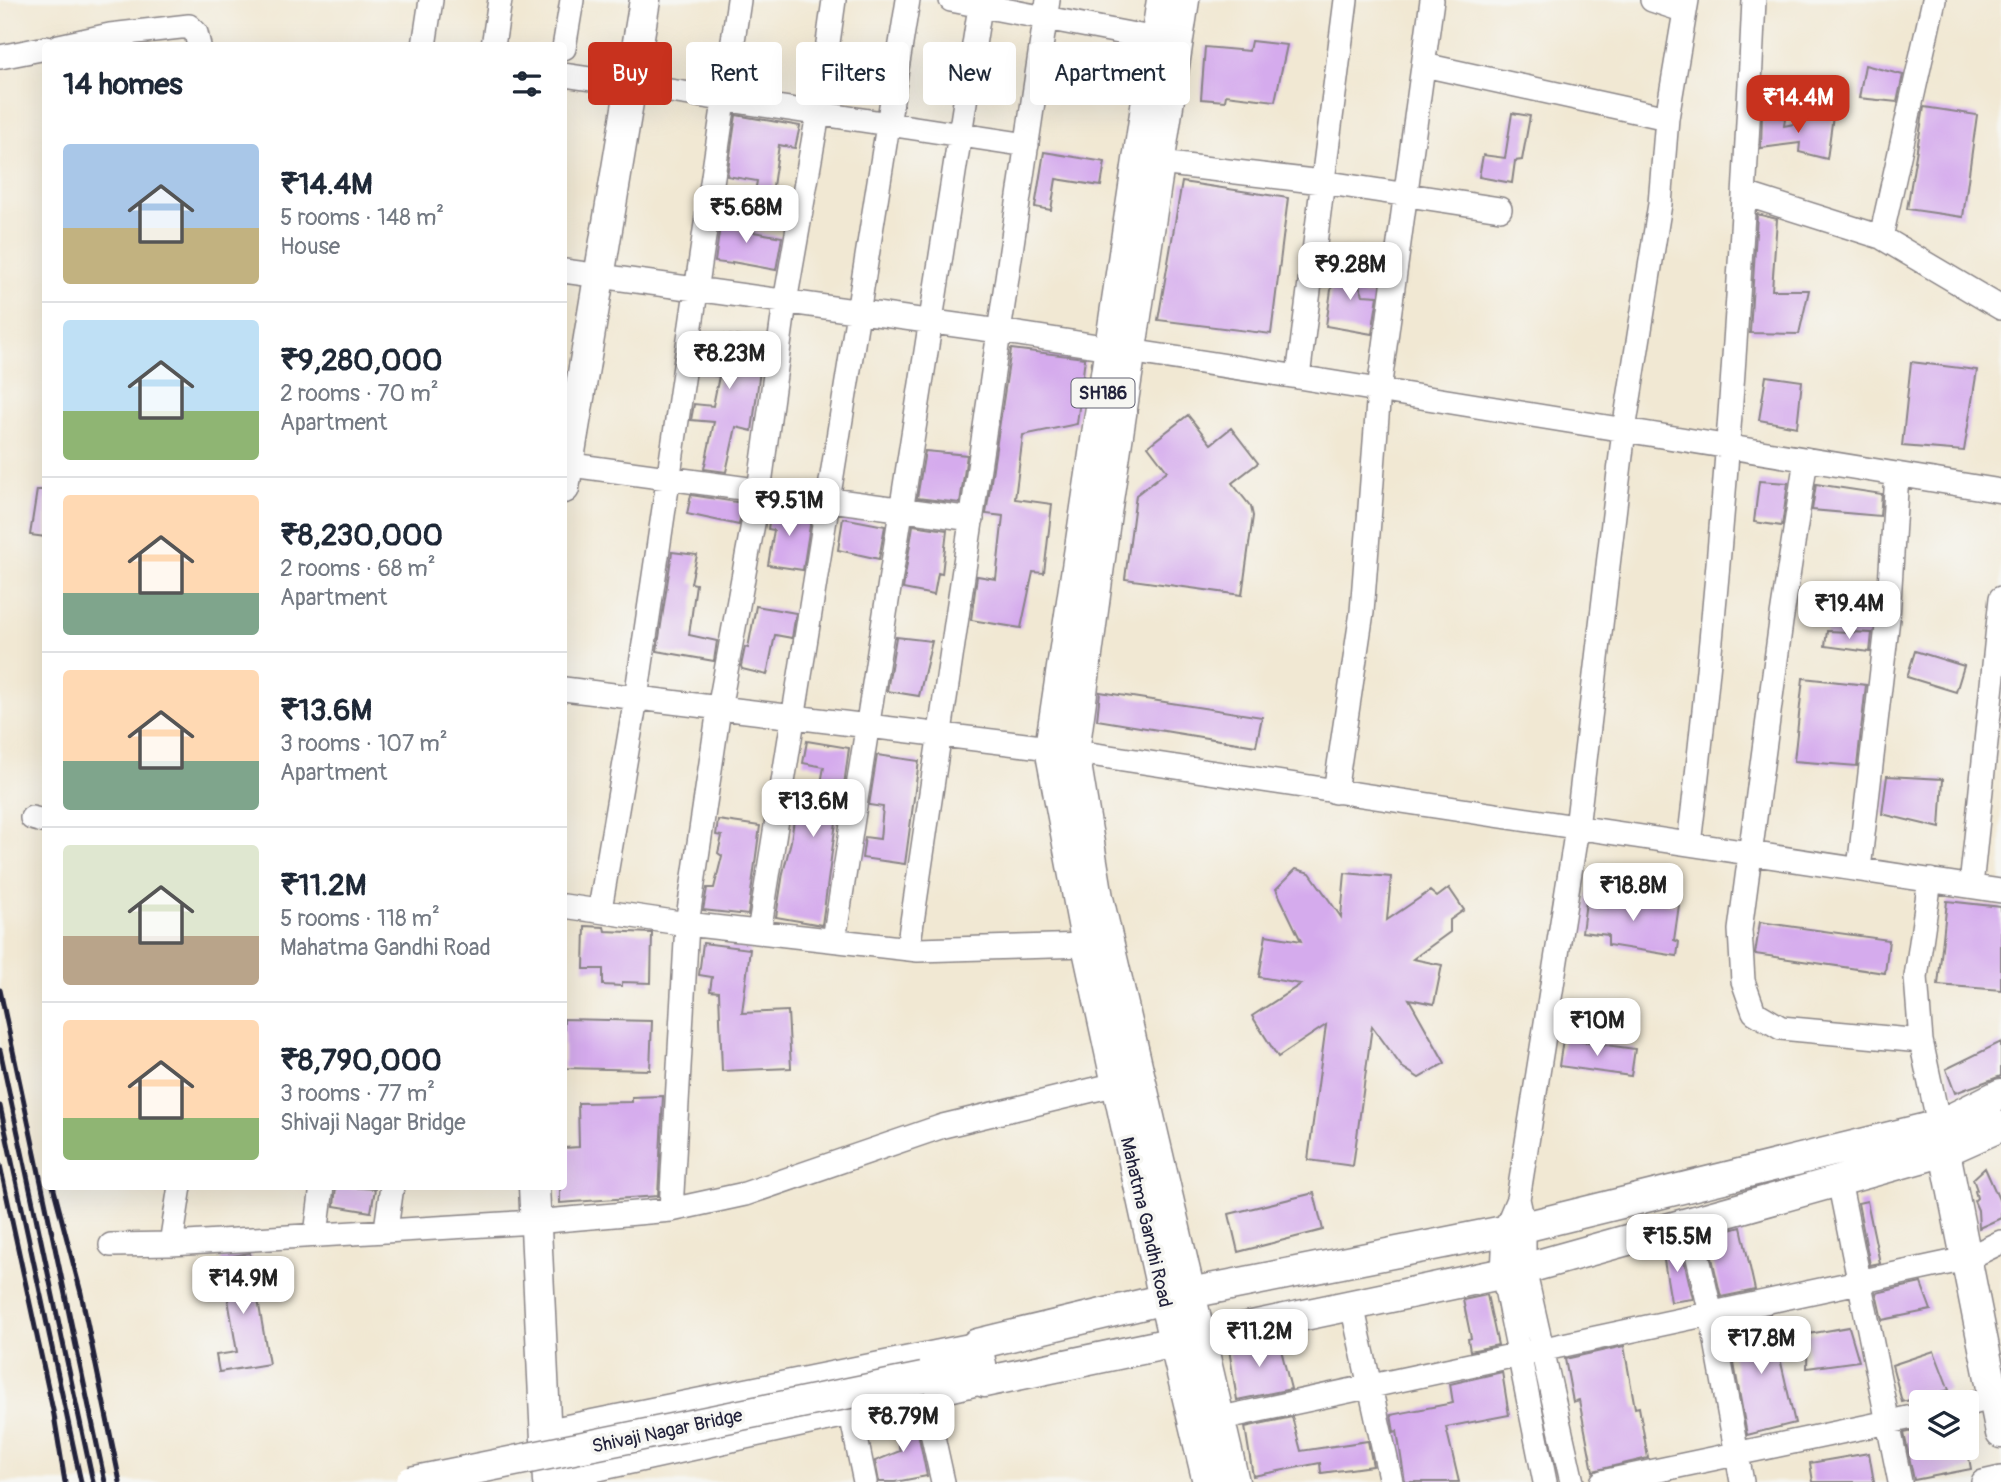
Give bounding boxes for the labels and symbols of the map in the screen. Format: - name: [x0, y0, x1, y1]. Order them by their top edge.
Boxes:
- pin: ₹14.4M: [1741, 76, 1855, 135]
- pin: ₹5.68M: [689, 186, 803, 245]
- pin: ₹9.28M: [1293, 243, 1407, 302]
- pin: ₹8.23M: [672, 332, 786, 391]
- road number: SH186: [1072, 379, 1134, 408]
- pin: ₹9.51M: [732, 478, 846, 538]
- pin: ₹19.4M: [1792, 582, 1906, 641]
- pin: ₹13.6M: [756, 780, 870, 839]
- pin: ₹18.8M: [1576, 864, 1690, 923]
- pin: ₹10M: [1556, 998, 1638, 1058]
- street label: Mahatma Gandhi Road: [1115, 1135, 1177, 1310]
- pin: ₹15.5M: [1620, 1214, 1734, 1274]
- pin: ₹14.9M: [186, 1256, 300, 1316]
- pin: ₹11.2M: [1202, 1310, 1316, 1369]
- pin: ₹17.8M: [1704, 1316, 1818, 1376]
- pin: ₹8.79M: [846, 1394, 960, 1454]
- street label: Shivaji Nagar Bridge: [590, 1403, 745, 1459]

